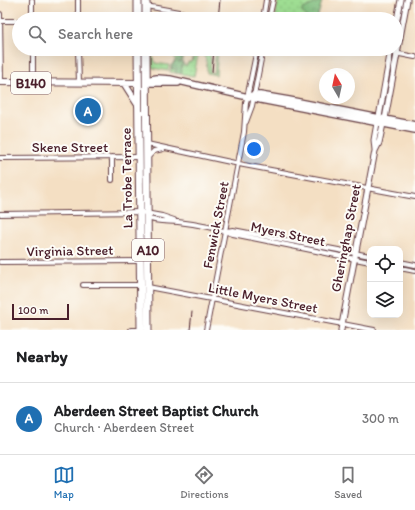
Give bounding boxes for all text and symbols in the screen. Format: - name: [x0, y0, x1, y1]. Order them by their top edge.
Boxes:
- search box: [12, 12, 403, 56]
- icon: search: [26, 23, 48, 45]
- text: Search here: [58, 25, 133, 43]
- north arrow: [319, 68, 355, 104]
- road number: B140: [11, 72, 51, 94]
- pin: A: [75, 96, 101, 126]
- street label: La Trobe Terrace: [118, 127, 136, 229]
- street label: Skene Street: [32, 139, 108, 156]
- your location: [244, 139, 264, 159]
- street label: Fenwick Street: [199, 180, 233, 270]
- street label: Gheringhap Street: [327, 182, 365, 294]
- street label: Myers Street: [249, 218, 327, 250]
- road number: A10: [132, 239, 164, 261]
- street label: Virginia Street: [26, 242, 114, 260]
- map controls: [367, 246, 403, 318]
- button: locate: [367, 246, 403, 282]
- street label: Little Myers Street: [207, 279, 319, 317]
- button: layers: [367, 282, 403, 318]
- scale bar: [12, 302, 69, 321]
- text: 100 m: [18, 304, 48, 317]
- text: Nearby: [16, 346, 68, 366]
- text: Aberdeen Street Baptist Church: [54, 402, 258, 420]
- text: A: [25, 411, 33, 426]
- text: 300 m: [362, 411, 399, 426]
- text: Church · Aberdeen Street: [54, 420, 194, 435]
- tab: Map: [53, 464, 75, 501]
- tab: Directions: [180, 464, 229, 501]
- tab: Saved: [334, 464, 362, 501]

